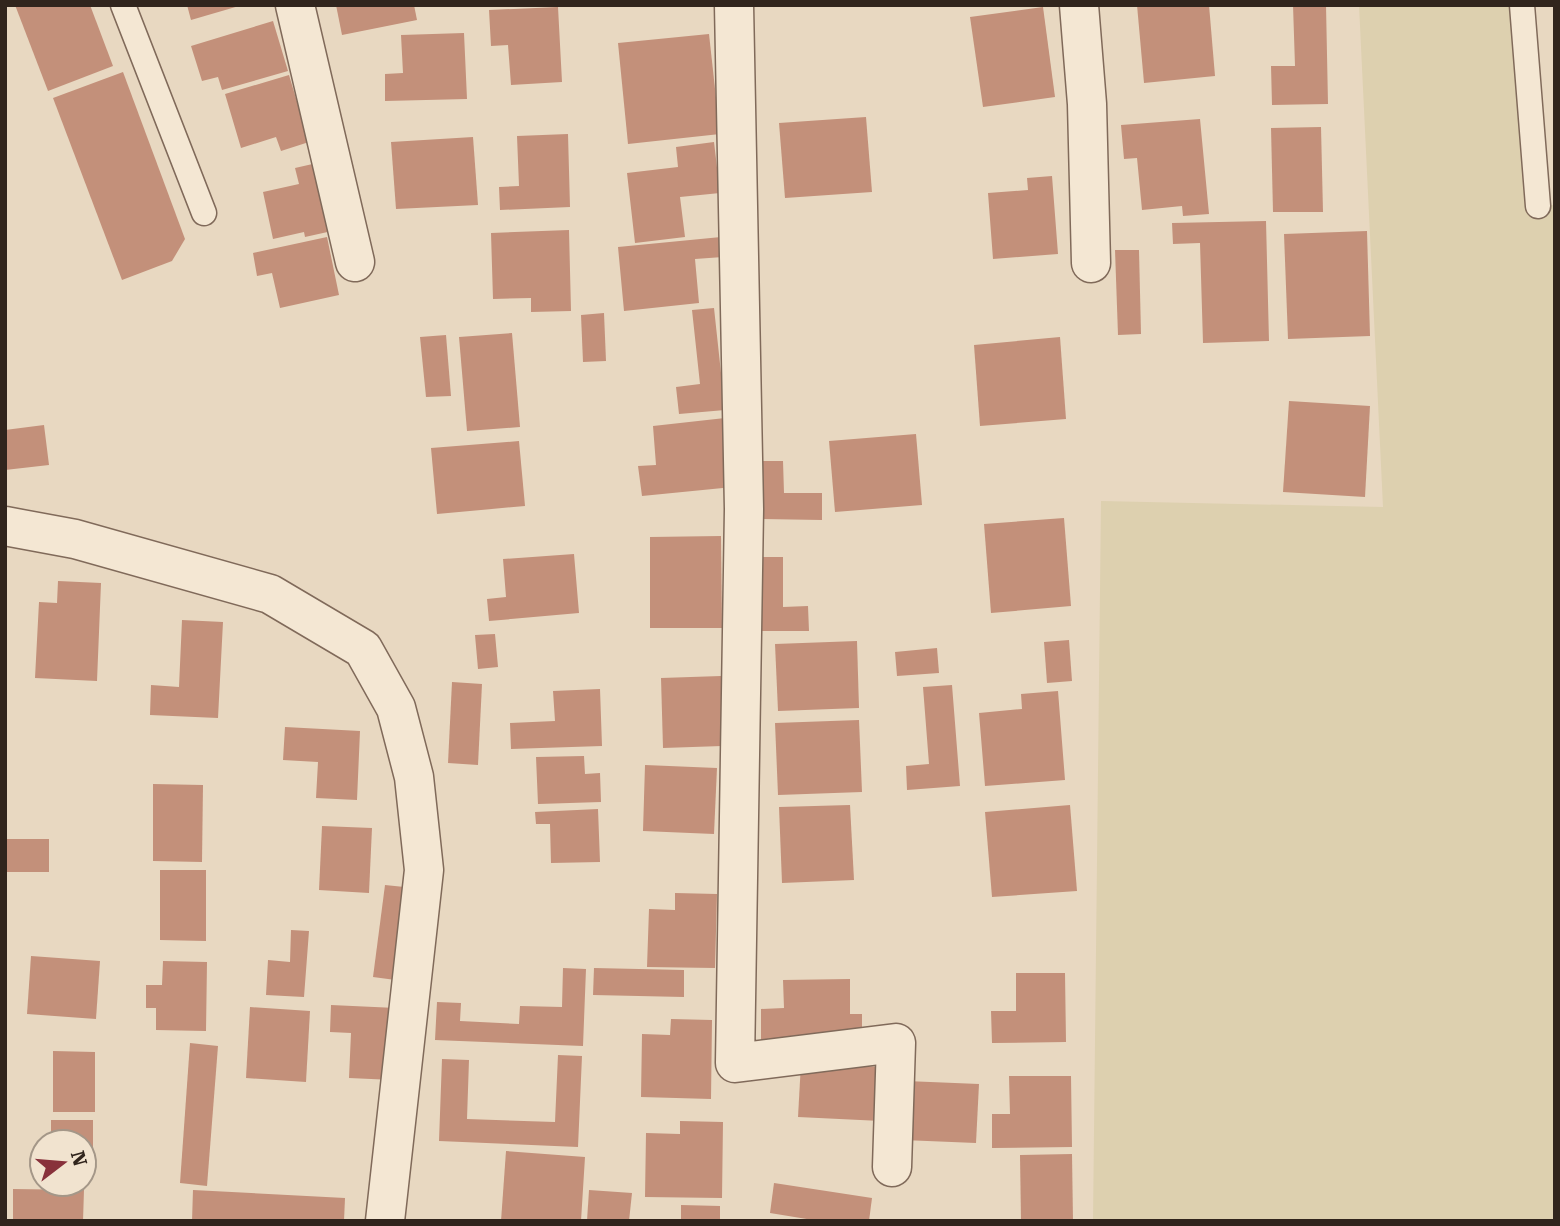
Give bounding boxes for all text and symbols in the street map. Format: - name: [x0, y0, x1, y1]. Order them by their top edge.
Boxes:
- north arrow: [28, 1128, 98, 1198]
- text: N: [66, 1148, 92, 1169]

